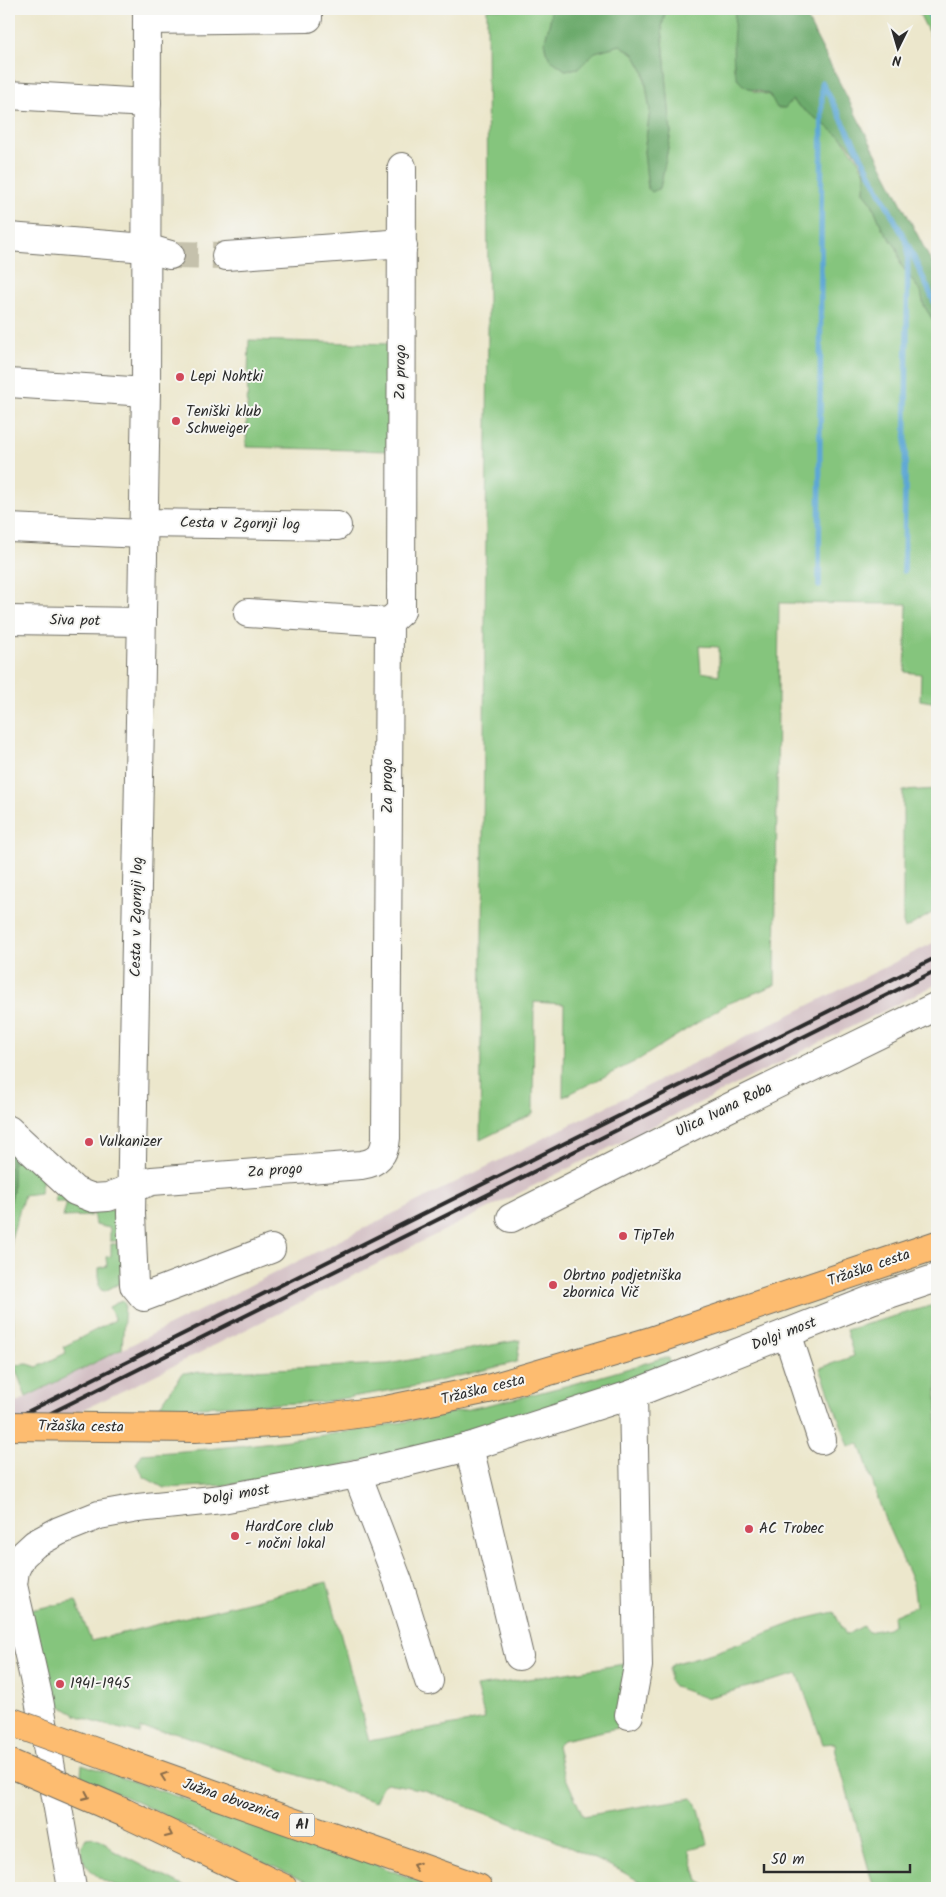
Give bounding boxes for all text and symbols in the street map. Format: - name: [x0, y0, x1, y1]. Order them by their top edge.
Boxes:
- north arrow: [874, 22, 924, 72]
- text: N: [891, 49, 902, 71]
- street label: Za progo: [389, 344, 413, 400]
- place label: Lepi Nohtki: [190, 365, 265, 389]
- marker: Lepi Nohtki: [174, 371, 186, 383]
- place label: Teniški klub Schweiger: [186, 400, 261, 441]
- marker: Teniški klub Schweiger: [170, 415, 182, 427]
- street label: Cesta v Zgornji log: [180, 511, 300, 537]
- street label: Siva pot: [49, 609, 101, 633]
- street label: Za progo: [376, 758, 400, 814]
- street label: Cesta v Zgornji log: [124, 857, 150, 977]
- street label: Ulica Ivana Roba: [671, 1076, 777, 1144]
- place label: Vulkanizer: [99, 1130, 163, 1154]
- marker: Vulkanizer: [83, 1136, 95, 1148]
- street label: Za progo: [247, 1157, 304, 1185]
- place label: TipTeh: [633, 1224, 675, 1248]
- marker: TipTeh: [617, 1230, 629, 1242]
- street label: Tržaška cesta: [825, 1243, 913, 1293]
- place label: Obrtno podjetniška zbornica Vič: [563, 1264, 682, 1305]
- marker: Obrtno podjetniška zbornica Vič: [547, 1279, 559, 1291]
- street label: Dolgi most: [748, 1311, 820, 1357]
- street label: Tržaška cesta: [439, 1368, 527, 1412]
- street label: Tržaška cesta: [38, 1414, 124, 1440]
- street label: Dolgi most: [201, 1478, 272, 1512]
- place label: HardCore club - nočni lokal: [245, 1515, 334, 1556]
- place label: AC Trobec: [759, 1517, 825, 1541]
- marker: AC Trobec: [743, 1523, 755, 1535]
- marker: HardCore club - nočni lokal: [229, 1530, 241, 1542]
- place label: 1941-1945: [70, 1672, 131, 1696]
- marker: 1941-1945: [54, 1678, 66, 1690]
- one-way arrow: [160, 1772, 168, 1782]
- street label: Južna obvoznica: [179, 1772, 283, 1828]
- one-way arrow: [81, 1790, 90, 1801]
- road number: A1: [290, 1814, 314, 1836]
- one-way arrow: [164, 1828, 173, 1838]
- scale bar: [764, 1842, 910, 1874]
- text: 50 m: [771, 1848, 805, 1872]
- one-way arrow: [412, 1862, 421, 1872]

